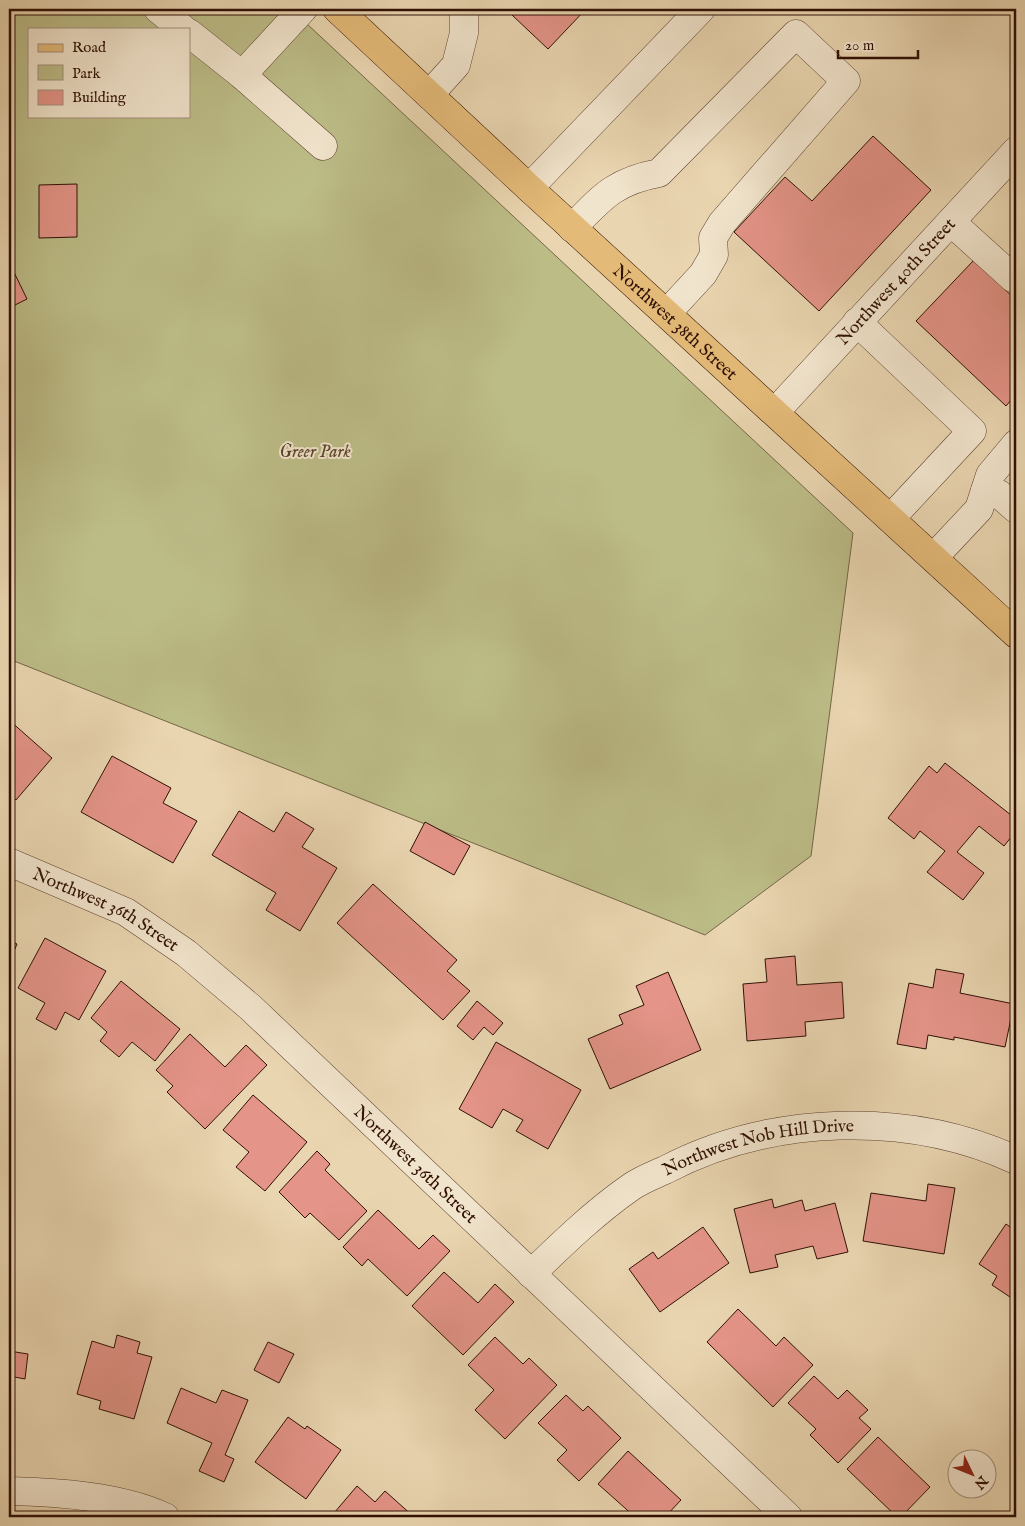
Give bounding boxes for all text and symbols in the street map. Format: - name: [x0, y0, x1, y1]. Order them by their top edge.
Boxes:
- legend: [28, 28, 190, 118]
- scale bar: [838, 28, 918, 60]
- text: 20 m: [845, 36, 875, 55]
- text: Road: [72, 38, 107, 57]
- text: Park: [72, 64, 102, 83]
- text: Building: [72, 88, 127, 107]
- street label: Northwest 40th Street: [832, 214, 961, 351]
- street label: Northwest 38th Street: [607, 260, 742, 386]
- park label: Greer Park: [279, 441, 351, 464]
- street label: Northwest 36th Street: [29, 863, 183, 958]
- street label: Northwest 36th Street: [348, 1101, 481, 1229]
- street label: Northwest Nob Hill Drive: [659, 1115, 854, 1182]
- north arrow: [948, 1448, 998, 1498]
- text: N: [970, 1471, 992, 1493]

